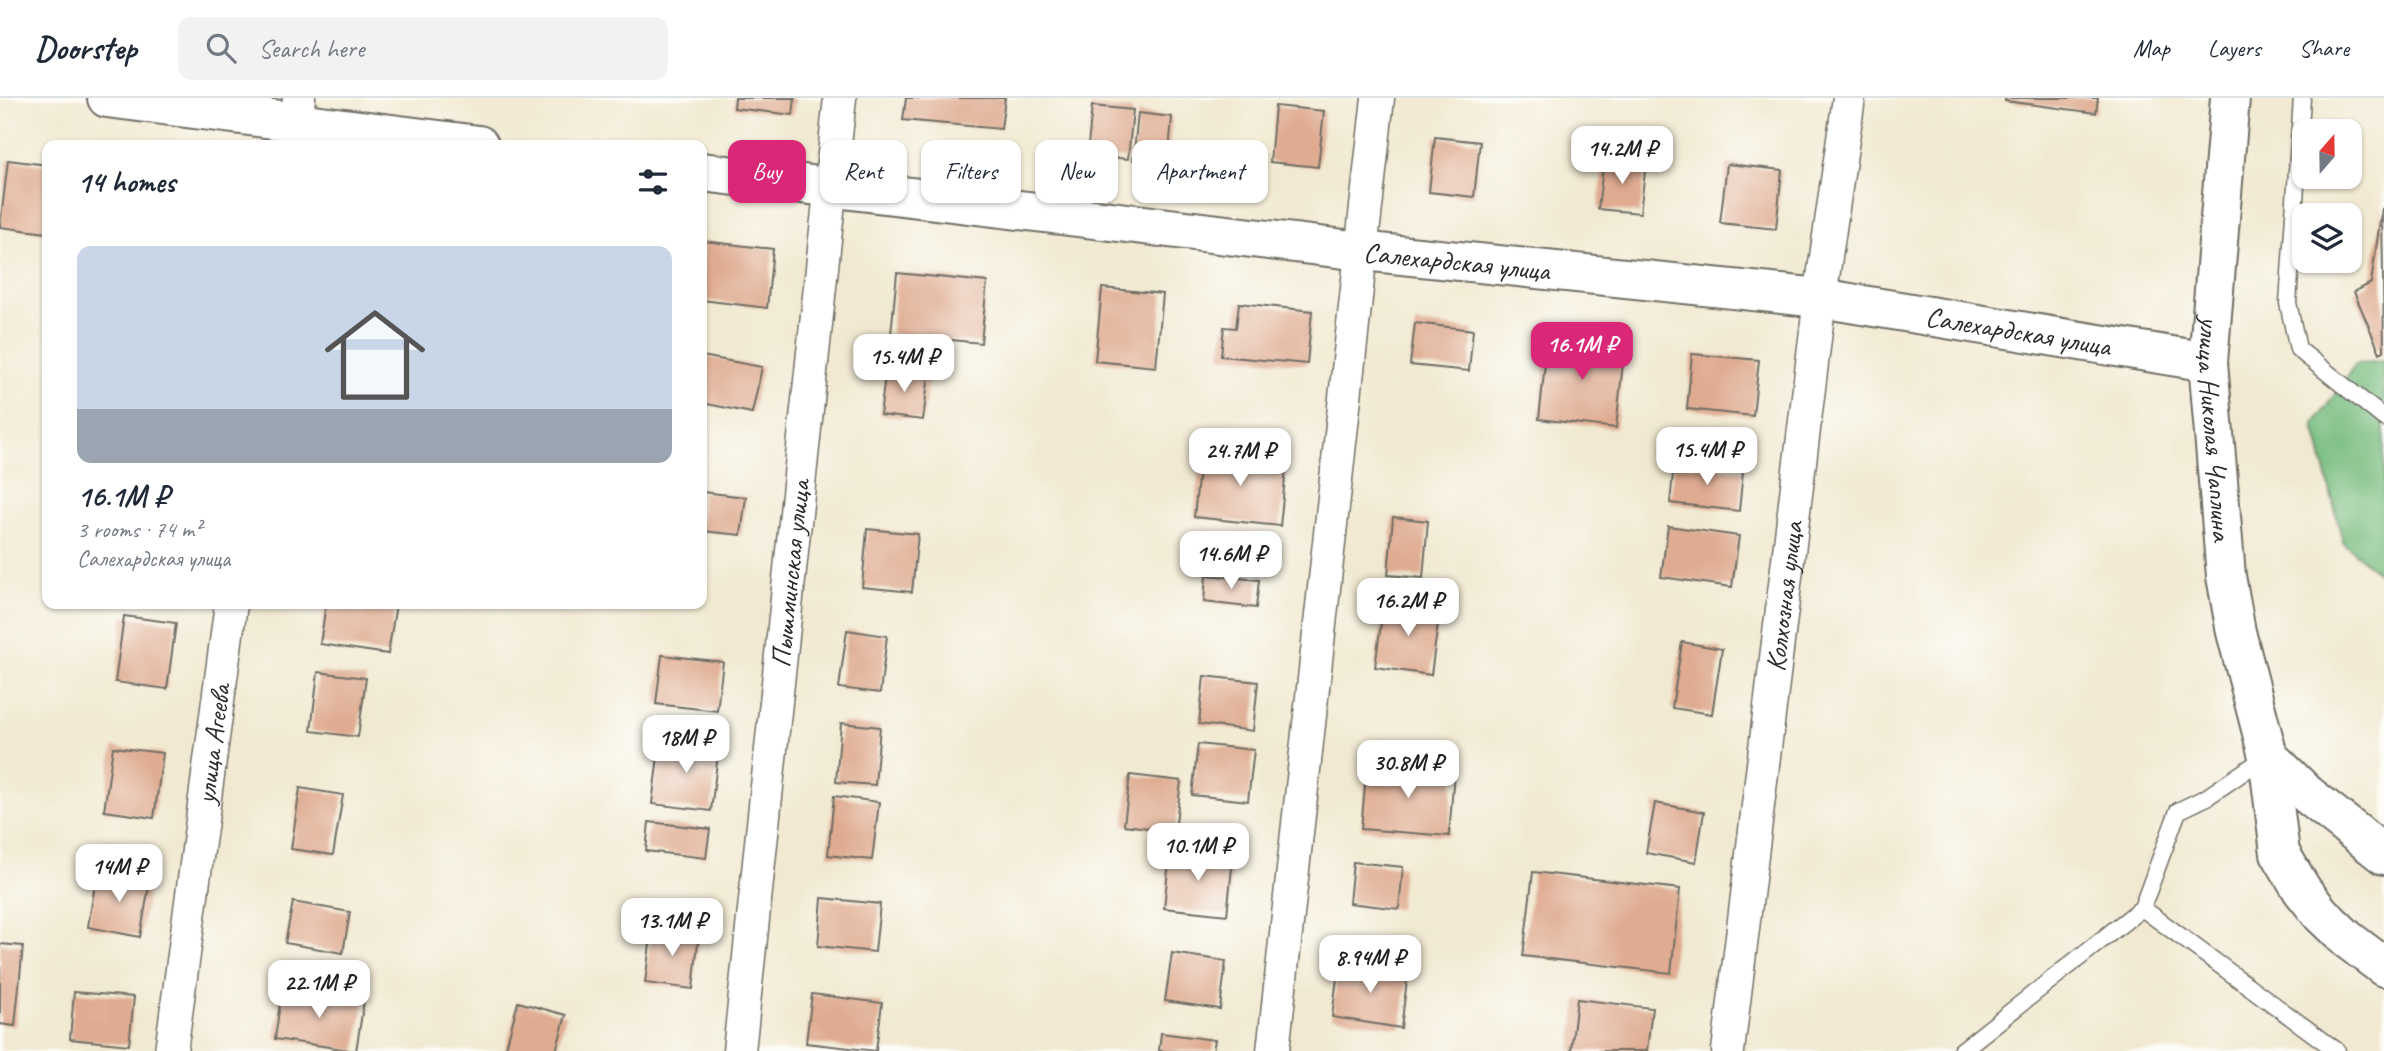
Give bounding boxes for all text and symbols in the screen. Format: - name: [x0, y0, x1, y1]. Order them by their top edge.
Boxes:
- search box: [178, 17, 668, 80]
- text: Doorstep: [35, 27, 136, 69]
- icon: search: [202, 29, 240, 67]
- text: Search here: [258, 32, 364, 65]
- text: Map: [2133, 33, 2170, 63]
- text: Layers: [2208, 33, 2261, 63]
- text: Share: [2299, 33, 2349, 63]
- north arrow: [2292, 119, 2362, 189]
- map controls: [2292, 119, 2362, 273]
- pin: 14.2M ₽: [1557, 126, 1687, 186]
- text: 14.2M ₽: [1587, 134, 1657, 163]
- chip: Buy: [728, 140, 806, 203]
- chip: Rent: [820, 140, 907, 203]
- chip: Filters: [921, 140, 1021, 203]
- chip: New: [1035, 140, 1118, 203]
- chip: Apartment: [1132, 140, 1268, 203]
- text: 14 homes: [77, 163, 175, 201]
- icon: filters: [634, 163, 672, 201]
- button: layers: [2292, 203, 2362, 273]
- street label: Салехардская улица: [1362, 234, 1553, 288]
- icon: home: [312, 292, 438, 418]
- street label: Салехардская улица: [1923, 299, 2115, 364]
- street label: улица Николая Чаплина: [2190, 313, 2240, 544]
- pin: 16.1M ₽: [1517, 322, 1647, 382]
- text: 16.1M ₽: [1547, 330, 1617, 359]
- pin: 15.4M ₽: [839, 334, 969, 394]
- text: 15.4M ₽: [869, 342, 939, 371]
- pin: 24.7M ₽: [1175, 428, 1305, 488]
- pin: 15.4M ₽: [1642, 428, 1772, 487]
- text: 15.4M ₽: [1672, 435, 1742, 464]
- text: 24.7M ₽: [1205, 436, 1275, 465]
- street label: Пышминская улица: [763, 476, 818, 669]
- text: 16.1M ₽: [77, 477, 169, 515]
- text: 3 rooms · 74 m²: [77, 515, 201, 544]
- street label: Колхозная улица: [1758, 518, 1811, 673]
- pin: 14.6M ₽: [1166, 532, 1296, 591]
- text: 14.6M ₽: [1196, 539, 1266, 568]
- text: Салехардская улица: [77, 544, 230, 573]
- pin: 16.2M ₽: [1343, 578, 1473, 638]
- text: 16.2M ₽: [1373, 586, 1443, 615]
- street label: улица Агеева: [187, 679, 238, 808]
- pin: 18M ₽: [637, 716, 735, 775]
- text: 18M ₽: [659, 723, 713, 752]
- pin: 30.8M ₽: [1343, 740, 1473, 800]
- text: 30.8M ₽: [1373, 748, 1443, 777]
- pin: 10.1M ₽: [1133, 824, 1263, 883]
- text: 10.1M ₽: [1163, 831, 1233, 860]
- pin: 14M ₽: [70, 844, 168, 904]
- text: 14M ₽: [92, 852, 146, 881]
- pin: 13.1M ₽: [607, 898, 737, 958]
- text: 13.1M ₽: [637, 906, 707, 935]
- pin: 8.94M ₽: [1305, 936, 1435, 995]
- text: 8.94M ₽: [1335, 943, 1405, 972]
- pin: 22.1M ₽: [254, 960, 384, 1020]
- text: 22.1M ₽: [284, 968, 354, 997]

